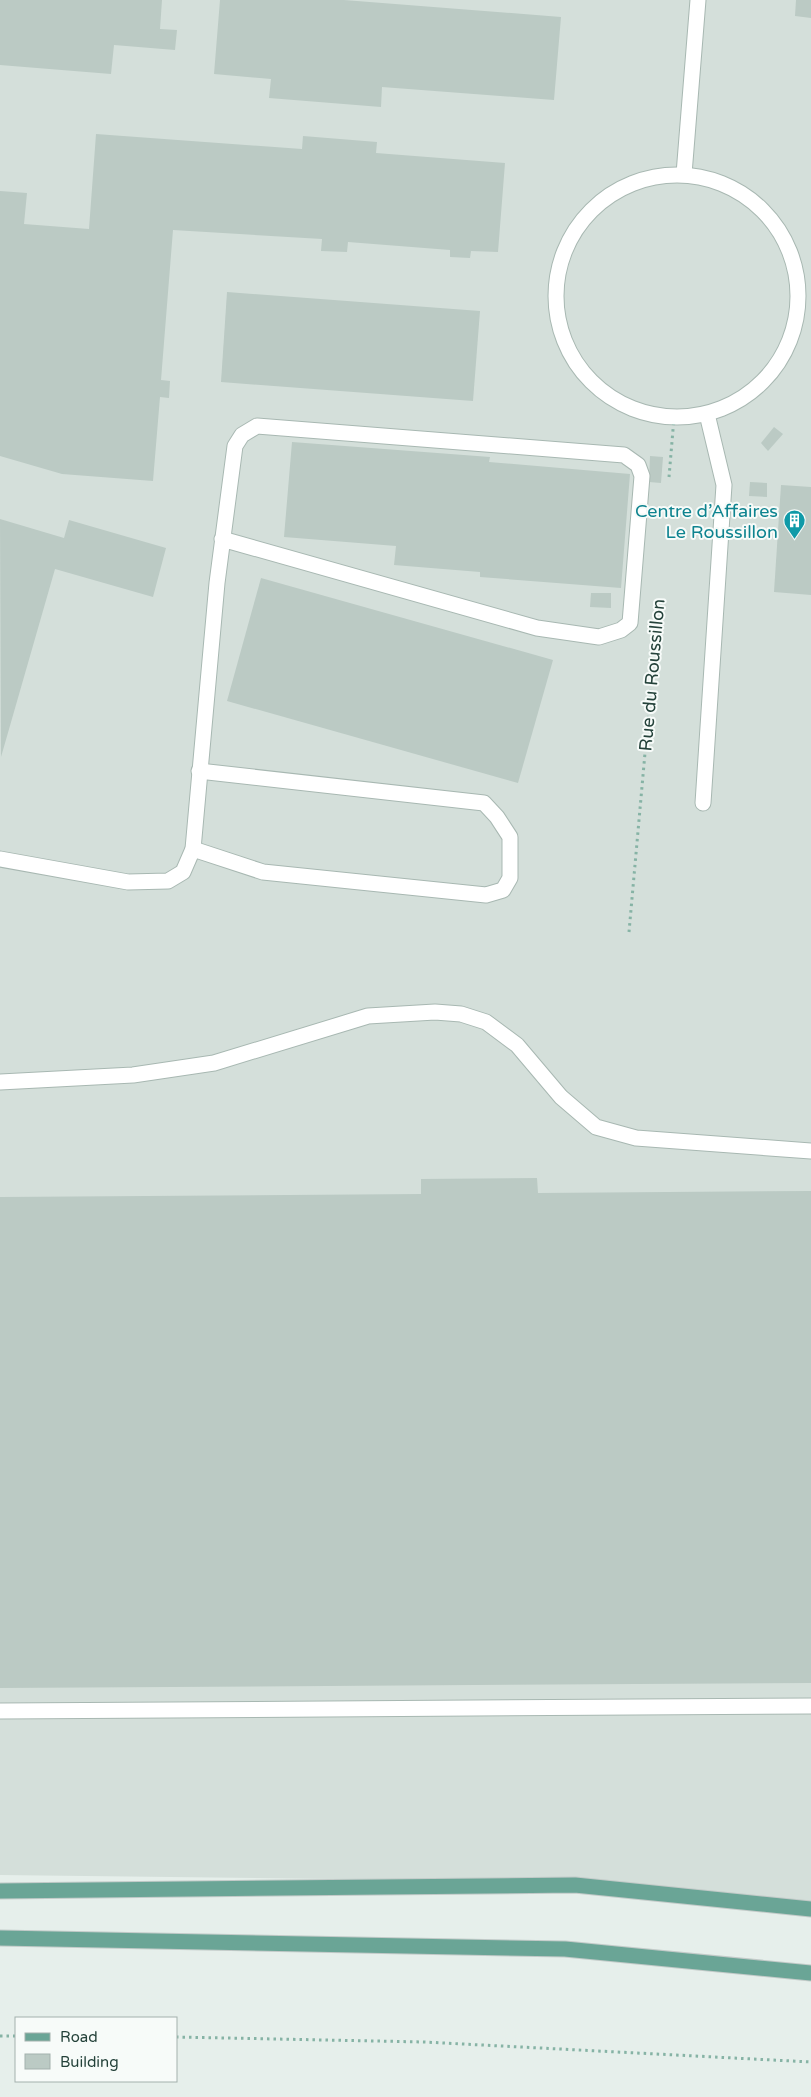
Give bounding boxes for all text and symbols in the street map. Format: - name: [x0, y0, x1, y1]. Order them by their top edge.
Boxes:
- place label: Centre d’Affaires Le Roussillon: [635, 500, 778, 543]
- building icon: Centre d’Affaires Le Roussillon: [782, 509, 806, 540]
- street label: Rue du Roussillon: [634, 598, 670, 752]
- legend: [15, 2017, 178, 2082]
- text: Road: [60, 2028, 98, 2046]
- text: Building: [60, 2053, 119, 2071]

